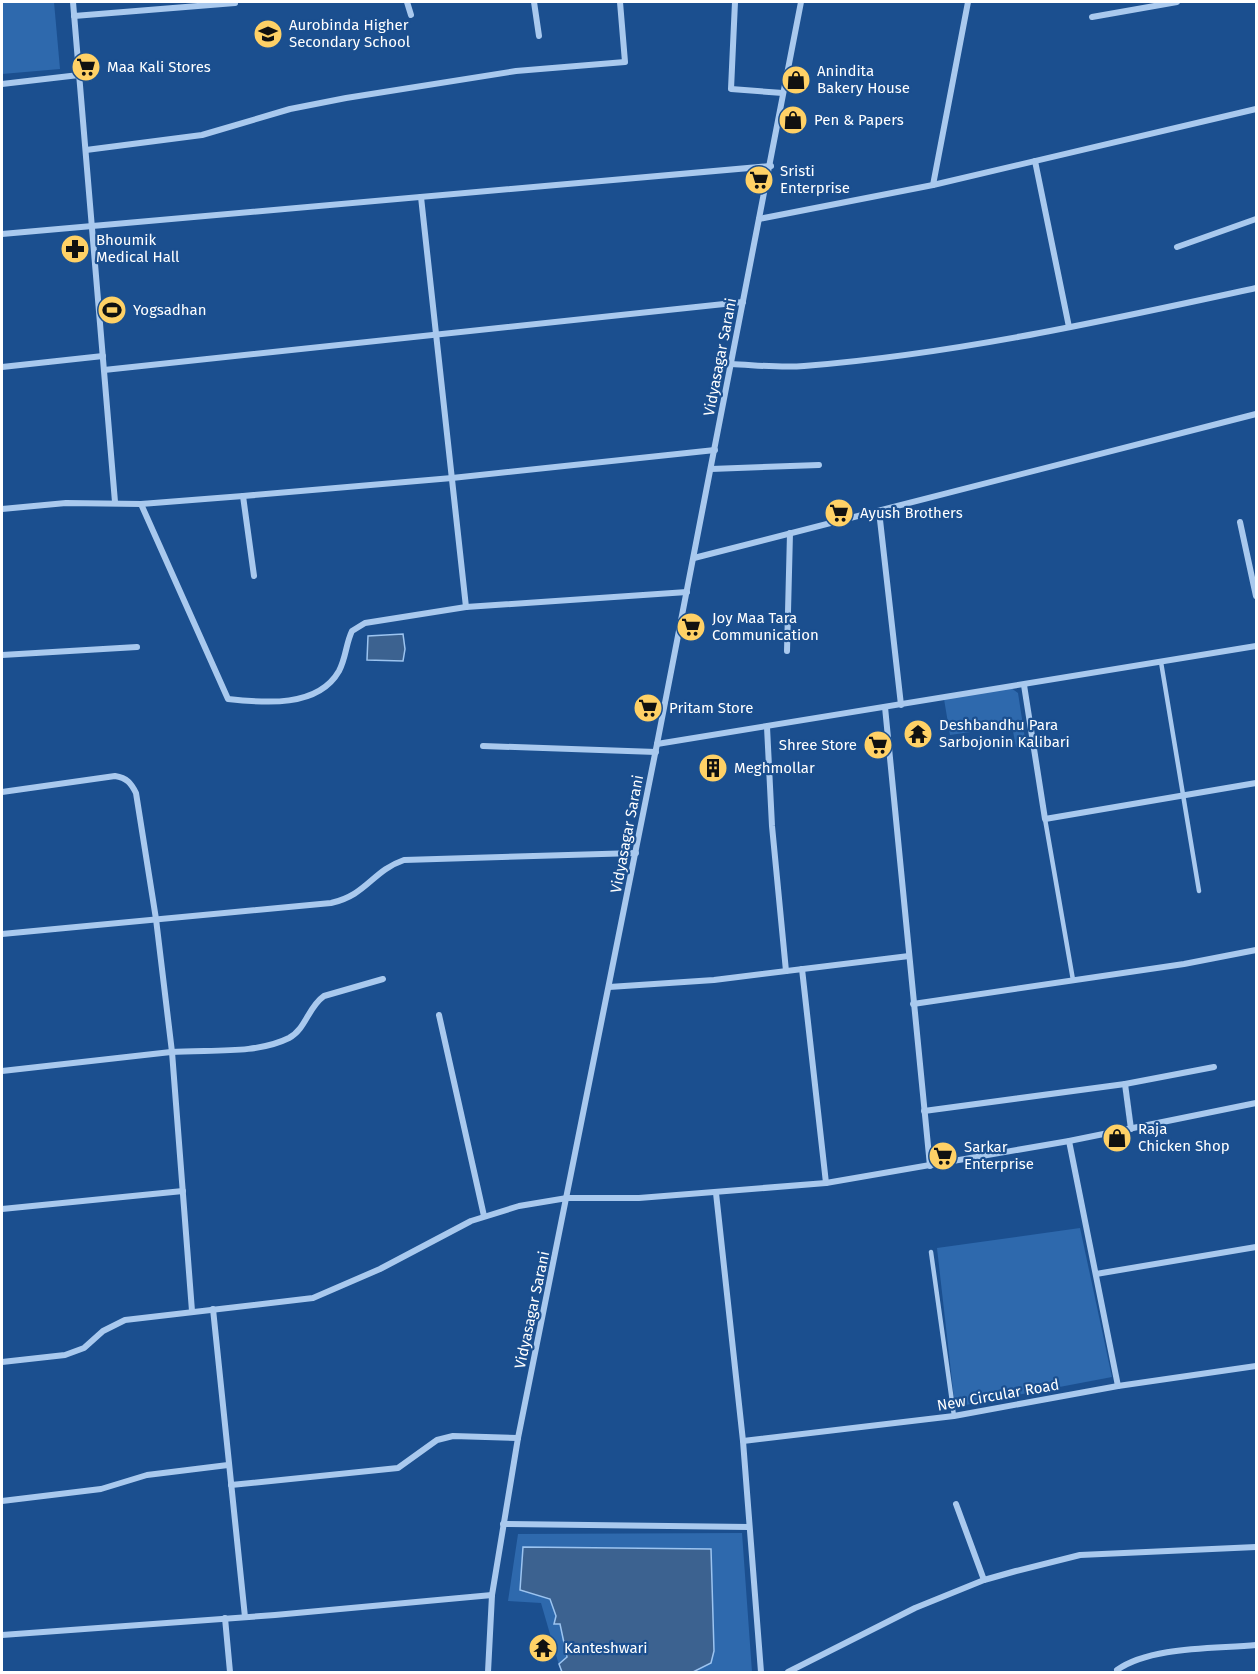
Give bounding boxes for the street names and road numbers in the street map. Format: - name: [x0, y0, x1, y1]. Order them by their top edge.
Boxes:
- street label: Vidyasagar Sarani: [700, 296, 740, 418]
- street label: Vidyasagar Sarani: [607, 773, 647, 895]
- street label: Vidyasagar Sarani: [511, 1250, 553, 1370]
- street label: New Circular Road: [936, 1375, 1060, 1415]

